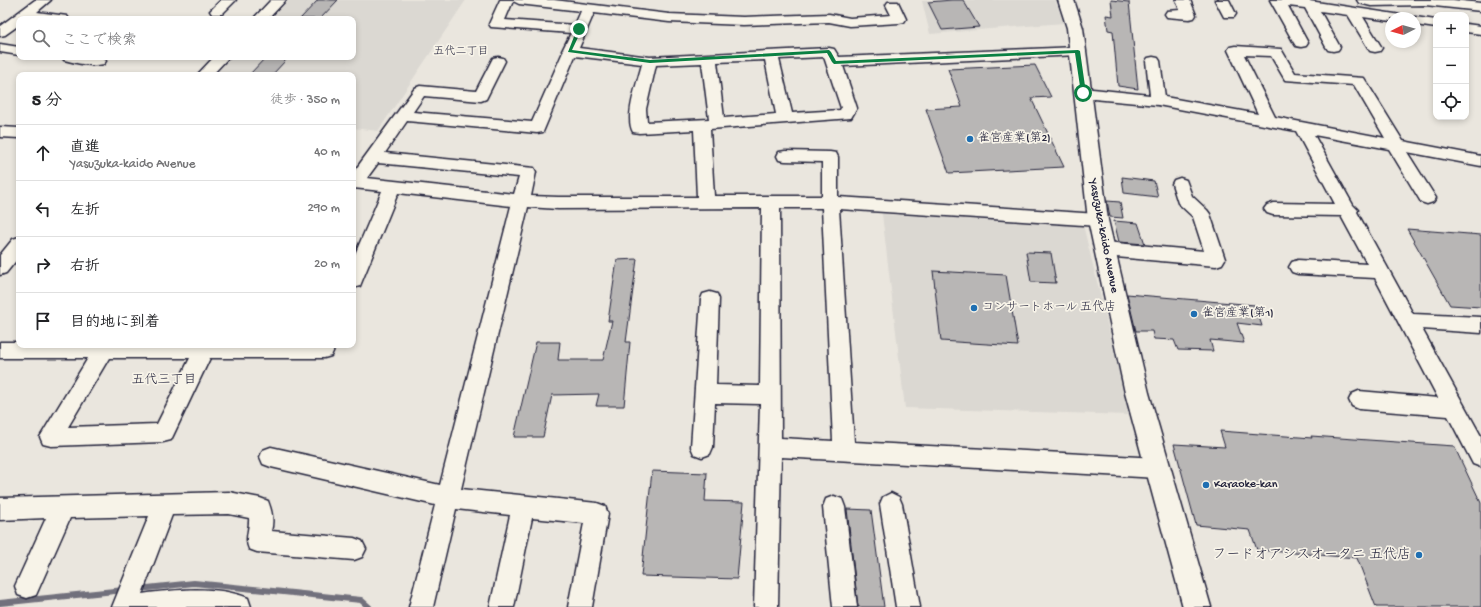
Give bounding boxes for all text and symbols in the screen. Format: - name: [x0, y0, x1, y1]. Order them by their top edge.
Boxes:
- north arrow: [1385, 12, 1421, 48]
- map controls: [1433, 12, 1469, 120]
- button: +: [1433, 12, 1469, 48]
- search box: [16, 16, 356, 60]
- route end: [570, 20, 588, 38]
- icon: search: [30, 27, 52, 49]
- text: ここで検索: [62, 32, 137, 50]
- district label: 五代二丁目: [434, 45, 489, 58]
- button: −: [1433, 48, 1469, 84]
- route start: [1074, 84, 1092, 102]
- button: locate: [1433, 84, 1469, 120]
- text: 5 分: [32, 92, 62, 112]
- text: 徒歩 · 350 m: [270, 93, 340, 108]
- place label: 雀宮産業(第2): [978, 131, 1051, 146]
- marker: 雀宮産業(第2): [965, 134, 975, 144]
- text: 直進: [70, 139, 100, 157]
- icon: ahead: [32, 142, 54, 164]
- text: 40 m: [314, 145, 340, 160]
- text: Yasuzuka-kaido Avenue: [70, 157, 195, 172]
- street label: Yasuzuka-kaido Avenue: [1085, 177, 1121, 295]
- icon: left: [32, 198, 54, 220]
- text: 290 m: [307, 201, 340, 216]
- text: 左折: [70, 202, 100, 220]
- icon: right: [32, 254, 54, 276]
- text: 20 m: [314, 257, 340, 272]
- text: 右折: [70, 258, 100, 276]
- place label: コンサートホール 五代店: [982, 300, 1116, 315]
- marker: コンサートホール 五代店: [969, 303, 979, 313]
- place label: 雀宮産業(第1): [1202, 306, 1274, 321]
- marker: 雀宮産業(第1): [1189, 309, 1199, 319]
- icon: arrive: [32, 310, 54, 332]
- text: 目的地に到着: [70, 314, 160, 332]
- district label: 五代三丁目: [131, 373, 197, 388]
- place label: Karaoke-kan: [1214, 478, 1278, 492]
- marker: Karaoke-kan: [1201, 480, 1211, 490]
- place label: フードオアシスオータニ 五代店: [1213, 547, 1411, 564]
- marker: フードオアシスオータニ 五代店: [1414, 550, 1424, 560]

